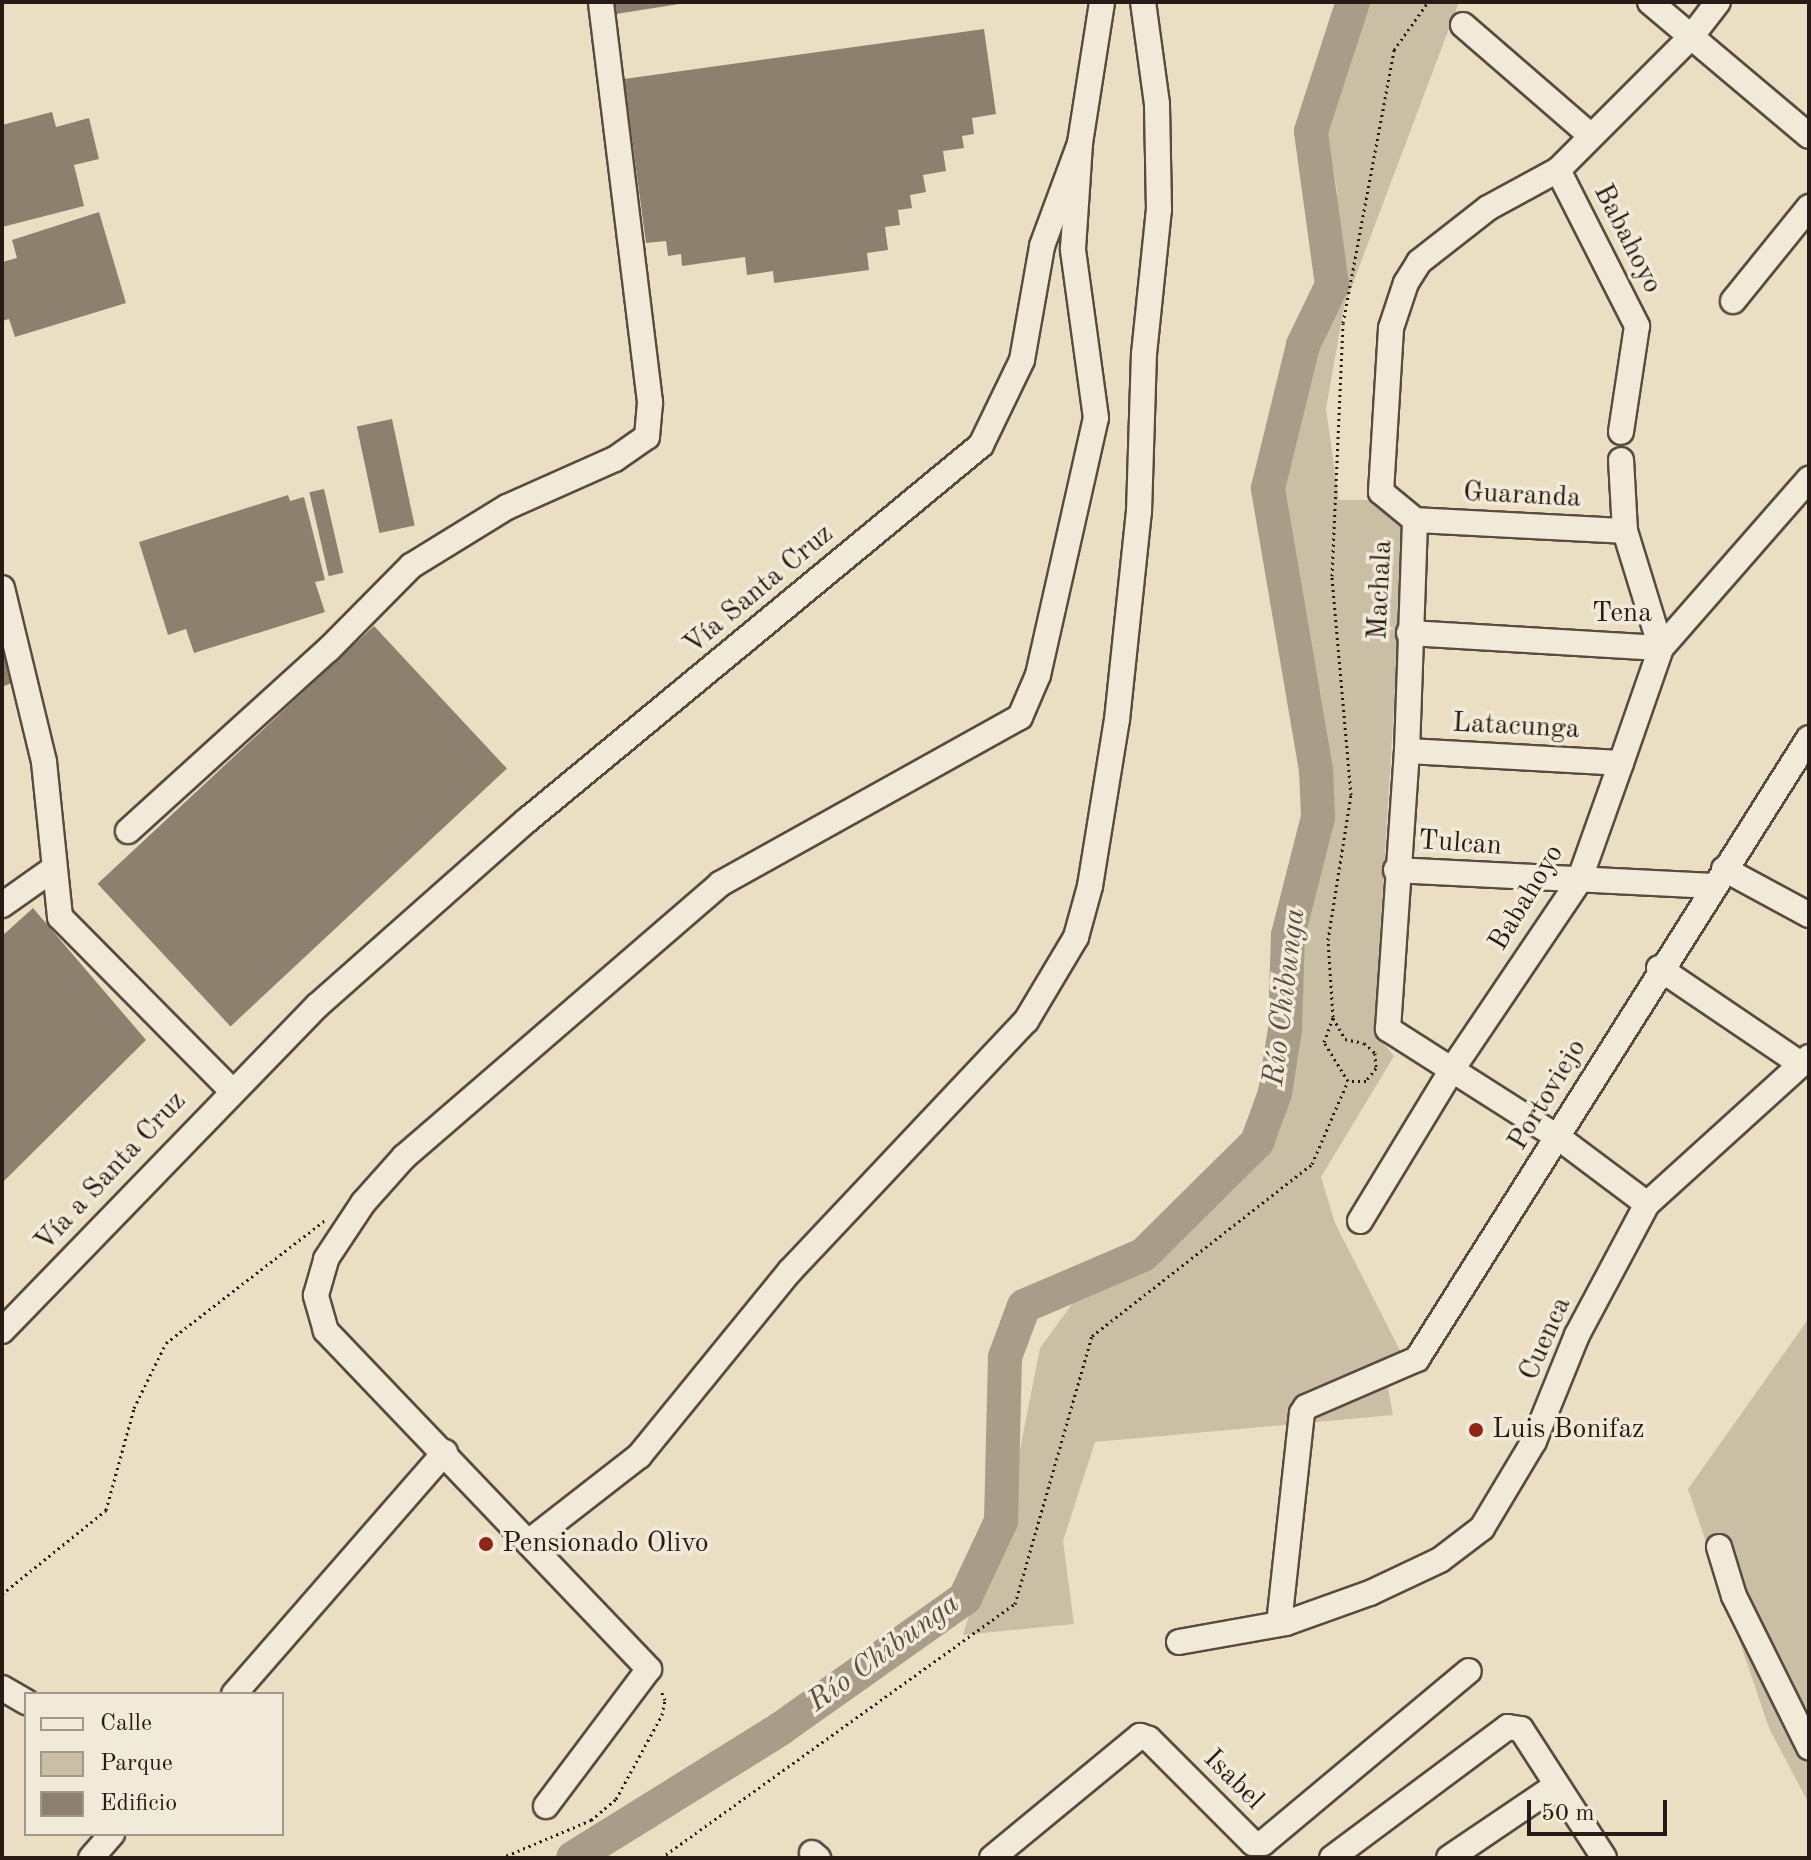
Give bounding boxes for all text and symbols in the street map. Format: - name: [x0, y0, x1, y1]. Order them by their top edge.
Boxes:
- street label: Babahoyo: [1585, 179, 1669, 299]
- street label: Guaranda: [1462, 476, 1582, 516]
- street label: Vía Santa Cruz: [677, 518, 841, 662]
- street label: Machala: [1362, 539, 1400, 641]
- street label: Tena: [1592, 597, 1652, 631]
- street label: Latacunga: [1451, 707, 1581, 747]
- street label: Tulcan: [1417, 824, 1503, 864]
- street label: Babahoyo: [1482, 839, 1572, 957]
- water label: Río Chibunga: [1256, 906, 1314, 1088]
- street label: Portoviejo: [1502, 1033, 1594, 1157]
- street label: Vía a Santa Cruz: [28, 1085, 194, 1259]
- street label: Cuenca: [1513, 1292, 1579, 1386]
- place label: Luis Bonifaz: [1492, 1413, 1645, 1447]
- marker: Luis Bonifaz: [1467, 1421, 1485, 1439]
- place label: Pensionado Olivo: [502, 1527, 709, 1561]
- marker: Pensionado Olivo: [477, 1535, 495, 1553]
- water label: Río Chibunga: [801, 1586, 967, 1720]
- legend: [24, 1692, 284, 1836]
- text: Calle: [100, 1712, 152, 1736]
- street label: Isabel: [1196, 1743, 1270, 1817]
- text: Parque: [100, 1752, 173, 1776]
- scale bar: [1531, 1784, 1671, 1834]
- text: Edificio: [100, 1792, 177, 1816]
- text: 50 m: [1541, 1802, 1595, 1826]

